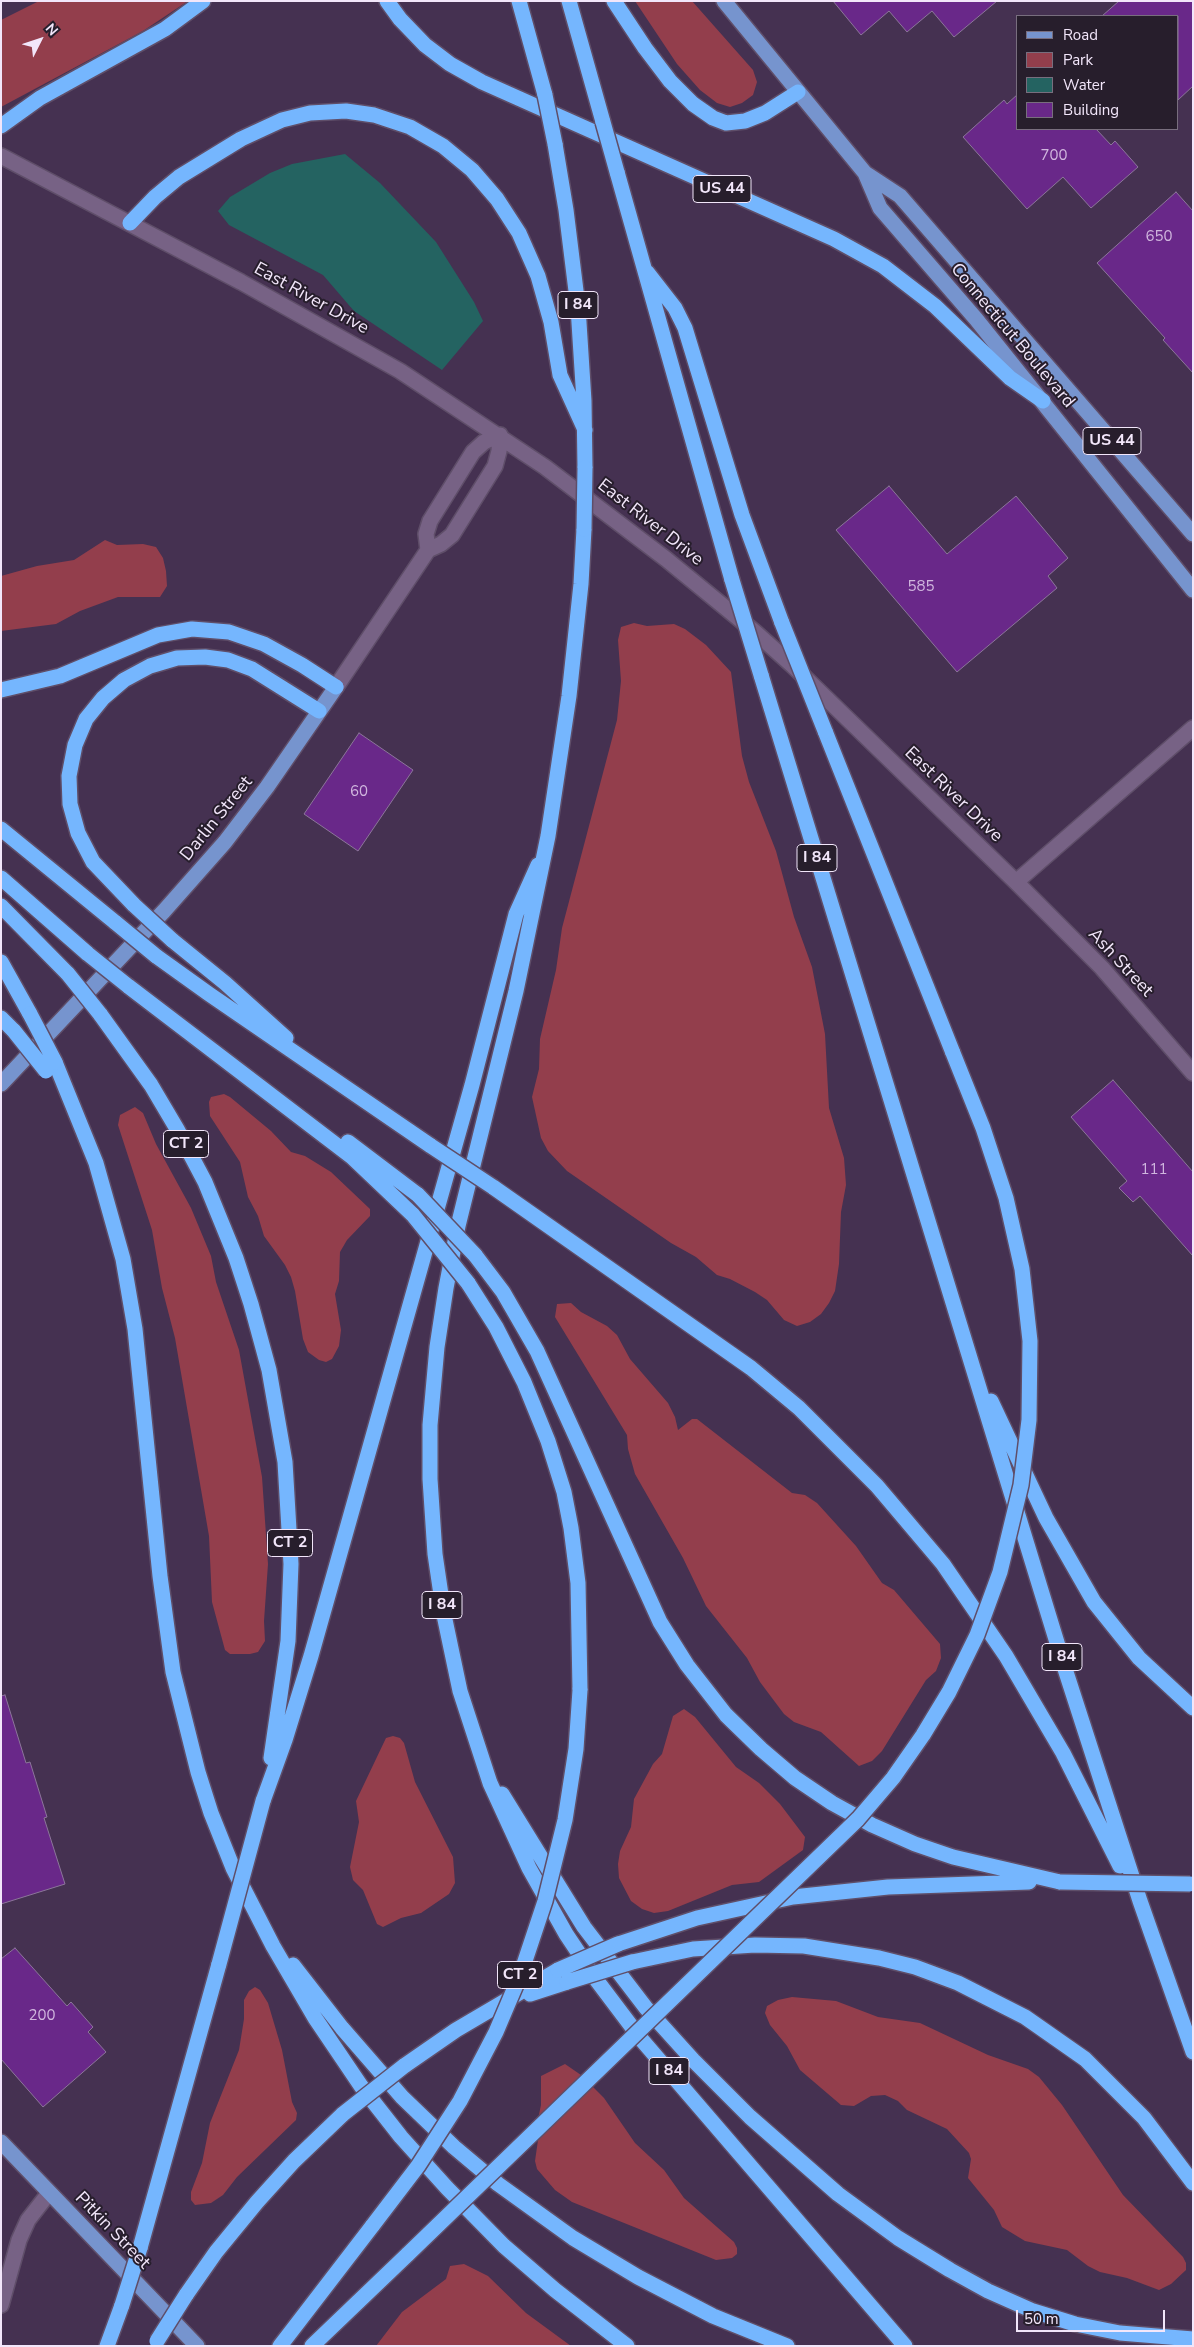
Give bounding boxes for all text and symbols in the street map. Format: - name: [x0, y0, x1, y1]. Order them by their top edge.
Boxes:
- north arrow: [15, 15, 65, 65]
- legend: [1016, 15, 1179, 130]
- text: N: [41, 20, 62, 40]
- text: Road: [1063, 25, 1098, 45]
- text: Park: [1063, 50, 1093, 70]
- text: Water: [1063, 75, 1105, 95]
- text: Building: [1063, 100, 1119, 120]
- house number: 700: [1041, 147, 1067, 165]
- road number: US 44: [693, 175, 751, 202]
- house number: 650: [1146, 228, 1172, 246]
- street label: East River Drive: [250, 259, 372, 339]
- street label: Connecticut Boulevard: [945, 259, 1079, 413]
- road number: I 84: [558, 292, 598, 318]
- road number: US 44: [1083, 428, 1141, 454]
- street label: East River Drive: [593, 475, 707, 571]
- house number: 585: [908, 578, 934, 596]
- street label: East River Drive: [899, 743, 1007, 847]
- street label: Darlin Street: [176, 772, 258, 866]
- house number: 60: [350, 783, 368, 801]
- road number: I 84: [797, 844, 837, 871]
- street label: Ash Street: [1083, 924, 1157, 1002]
- road number: CT 2: [164, 1130, 208, 1158]
- house number: 111: [1141, 1161, 1167, 1179]
- road number: CT 2: [268, 1530, 312, 1556]
- road number: I 84: [422, 1592, 462, 1618]
- road number: I 84: [1042, 1644, 1082, 1670]
- road number: CT 2: [498, 1962, 542, 1988]
- house number: 200: [29, 2007, 55, 2025]
- road number: I 84: [649, 2058, 689, 2084]
- street label: Pitkin Street: [70, 2188, 154, 2274]
- scale bar: [1019, 2300, 1168, 2332]
- text: 50 m: [1024, 2309, 1059, 2329]

